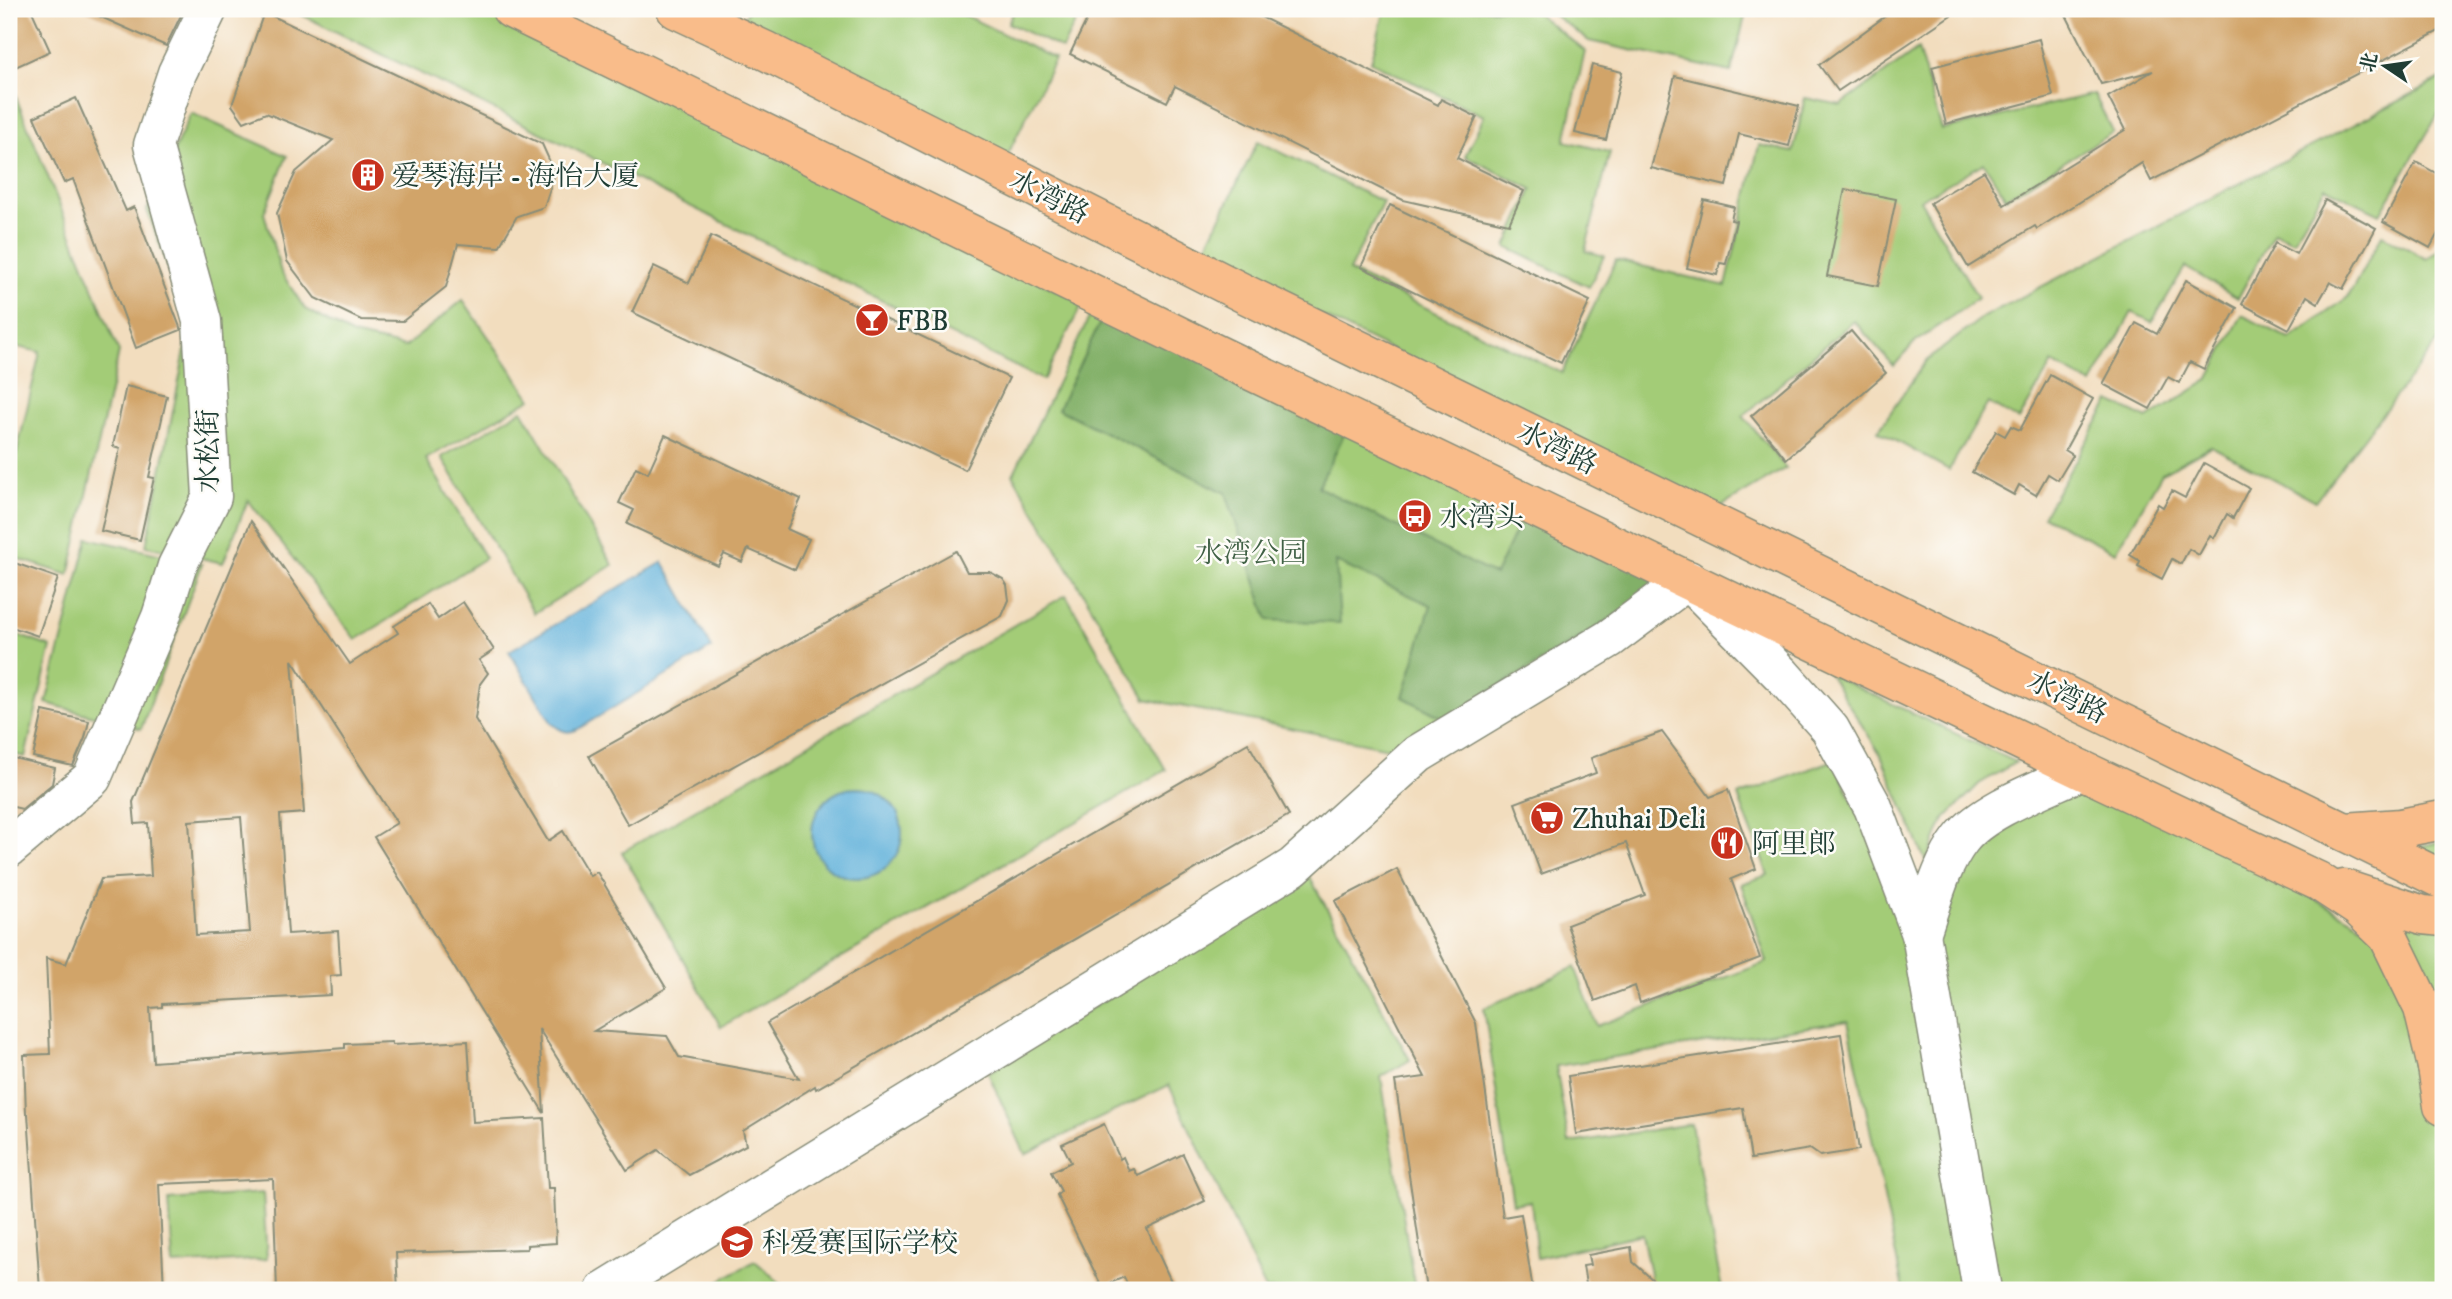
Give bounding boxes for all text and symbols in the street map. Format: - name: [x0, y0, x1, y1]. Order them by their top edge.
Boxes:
- north arrow: [2350, 32, 2420, 102]
- text: 北: [2357, 51, 2383, 74]
- building icon: 爱琴海岸 - 海怡大厦: [349, 156, 387, 194]
- place label: 爱琴海岸 - 海怡大厦: [392, 159, 639, 194]
- street label: 水湾路: [1004, 163, 1095, 232]
- bar icon: FBB: [853, 301, 891, 339]
- place label: FBB: [896, 304, 949, 339]
- street label: 水松街: [191, 409, 226, 493]
- street label: 水湾路: [1512, 414, 1603, 482]
- bus stop icon: 水湾头: [1396, 497, 1434, 535]
- place label: 水湾头: [1440, 500, 1524, 535]
- park label: 水湾公园: [1195, 536, 1307, 571]
- street label: 水湾路: [2022, 663, 2113, 731]
- supermarket icon: Zhuhai Deli: [1528, 799, 1566, 837]
- place label: Zhuhai Deli: [1572, 802, 1706, 837]
- restaurant icon: 阿里郎: [1708, 824, 1746, 862]
- place label: 阿里郎: [1752, 827, 1836, 862]
- school or university icon: 科爱赛国际学校: [718, 1223, 756, 1261]
- place label: 科爱赛国际学校: [762, 1226, 958, 1261]

